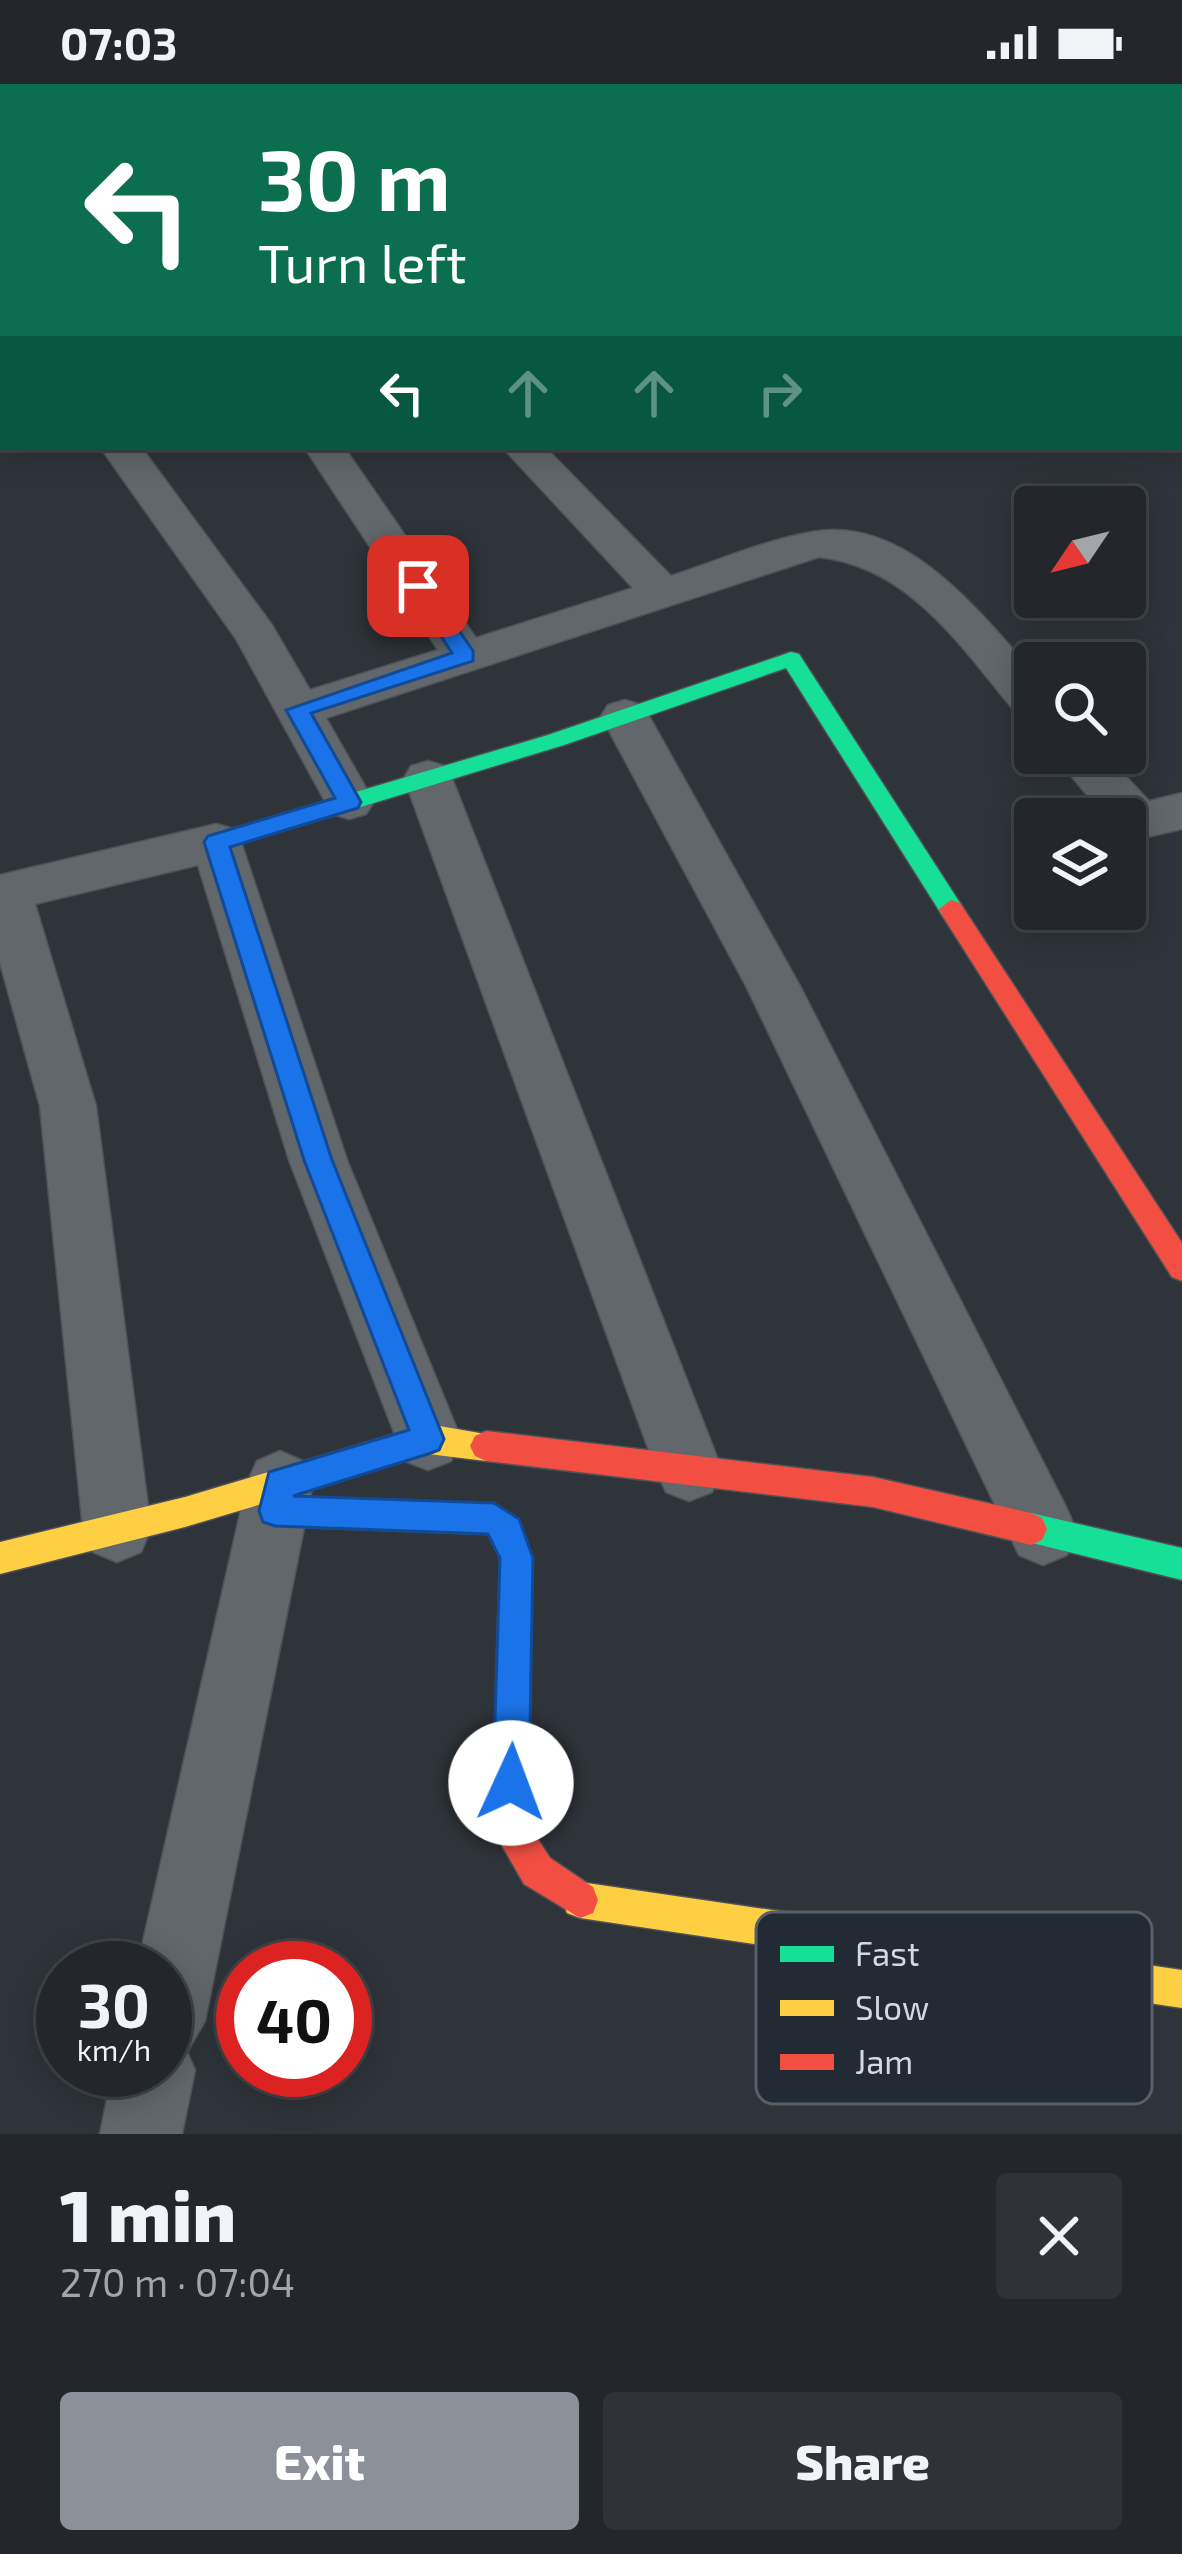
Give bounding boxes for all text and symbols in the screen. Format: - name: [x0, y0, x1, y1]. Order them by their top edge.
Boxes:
- text: 07:03: [60, 15, 178, 69]
- text: 30 m: [258, 127, 451, 228]
- icon: left: [60, 132, 216, 288]
- text: Turn left: [258, 229, 467, 294]
- icon: left: [369, 360, 435, 426]
- icon: ahead: [495, 360, 561, 426]
- icon: ahead: [621, 360, 687, 426]
- icon: right: [747, 360, 813, 426]
- north arrow: [1014, 486, 1146, 618]
- map controls: [1014, 486, 1146, 930]
- pin: [367, 535, 469, 637]
- icon: arrive: [385, 553, 451, 619]
- button: search: [1014, 642, 1146, 774]
- button: layers: [1014, 798, 1146, 930]
- position arrow: [448, 1720, 574, 1846]
- legend: [756, 1912, 1152, 2104]
- text: Fast: [855, 1933, 919, 1973]
- speed limit sign: 40: [216, 1941, 372, 2097]
- text: 30: [78, 1968, 150, 2040]
- text: Slow: [855, 1987, 929, 2027]
- text: km/h: [77, 2031, 151, 2067]
- text: Jam: [855, 2041, 913, 2081]
- text: 1 min: [60, 2170, 236, 2256]
- button: close: [996, 2173, 1122, 2299]
- text: 270 m · 07:04: [60, 2258, 295, 2305]
- button: Exit: [60, 2392, 579, 2530]
- button: Share: [603, 2392, 1122, 2530]

